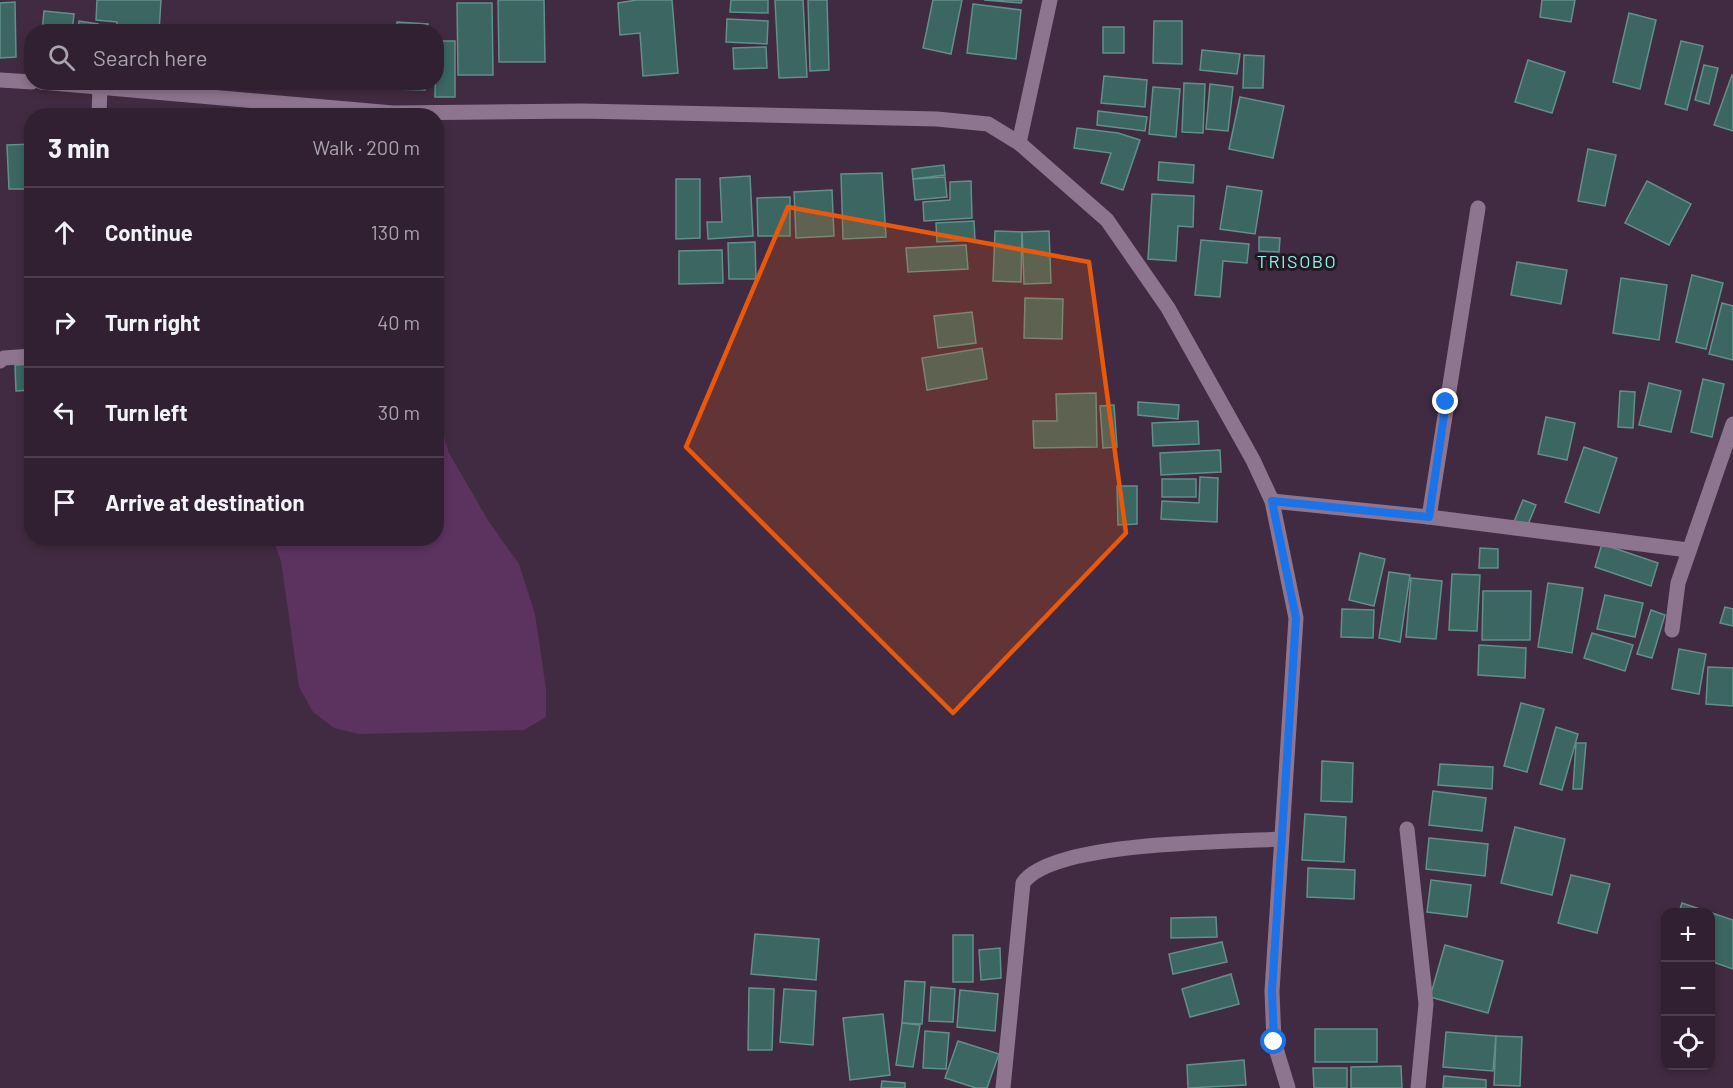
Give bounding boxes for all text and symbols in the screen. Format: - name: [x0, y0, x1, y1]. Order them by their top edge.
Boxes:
- search box: [24, 24, 444, 90]
- icon: search: [45, 41, 78, 74]
- text: Search here: [93, 44, 207, 70]
- text: 3 min: [48, 132, 110, 163]
- text: Walk · 200 m: [312, 135, 420, 159]
- icon: ahead: [48, 216, 81, 249]
- text: Continue: [105, 219, 193, 245]
- text: 130 m: [371, 220, 420, 244]
- district label: TRISOBO: [1257, 250, 1337, 272]
- icon: right: [48, 306, 81, 339]
- text: Turn right: [105, 309, 200, 335]
- text: 40 m: [377, 310, 420, 334]
- route end: [1432, 388, 1458, 414]
- icon: left: [48, 396, 81, 429]
- text: Turn left: [105, 399, 188, 425]
- text: 30 m: [378, 400, 420, 424]
- icon: arrive: [48, 486, 81, 519]
- text: Arrive at destination: [105, 489, 304, 515]
- map controls: [1661, 908, 1715, 1070]
- button: +: [1661, 908, 1715, 962]
- button: −: [1661, 962, 1715, 1016]
- button: locate: [1661, 1016, 1715, 1070]
- route start: [1260, 1028, 1286, 1054]

